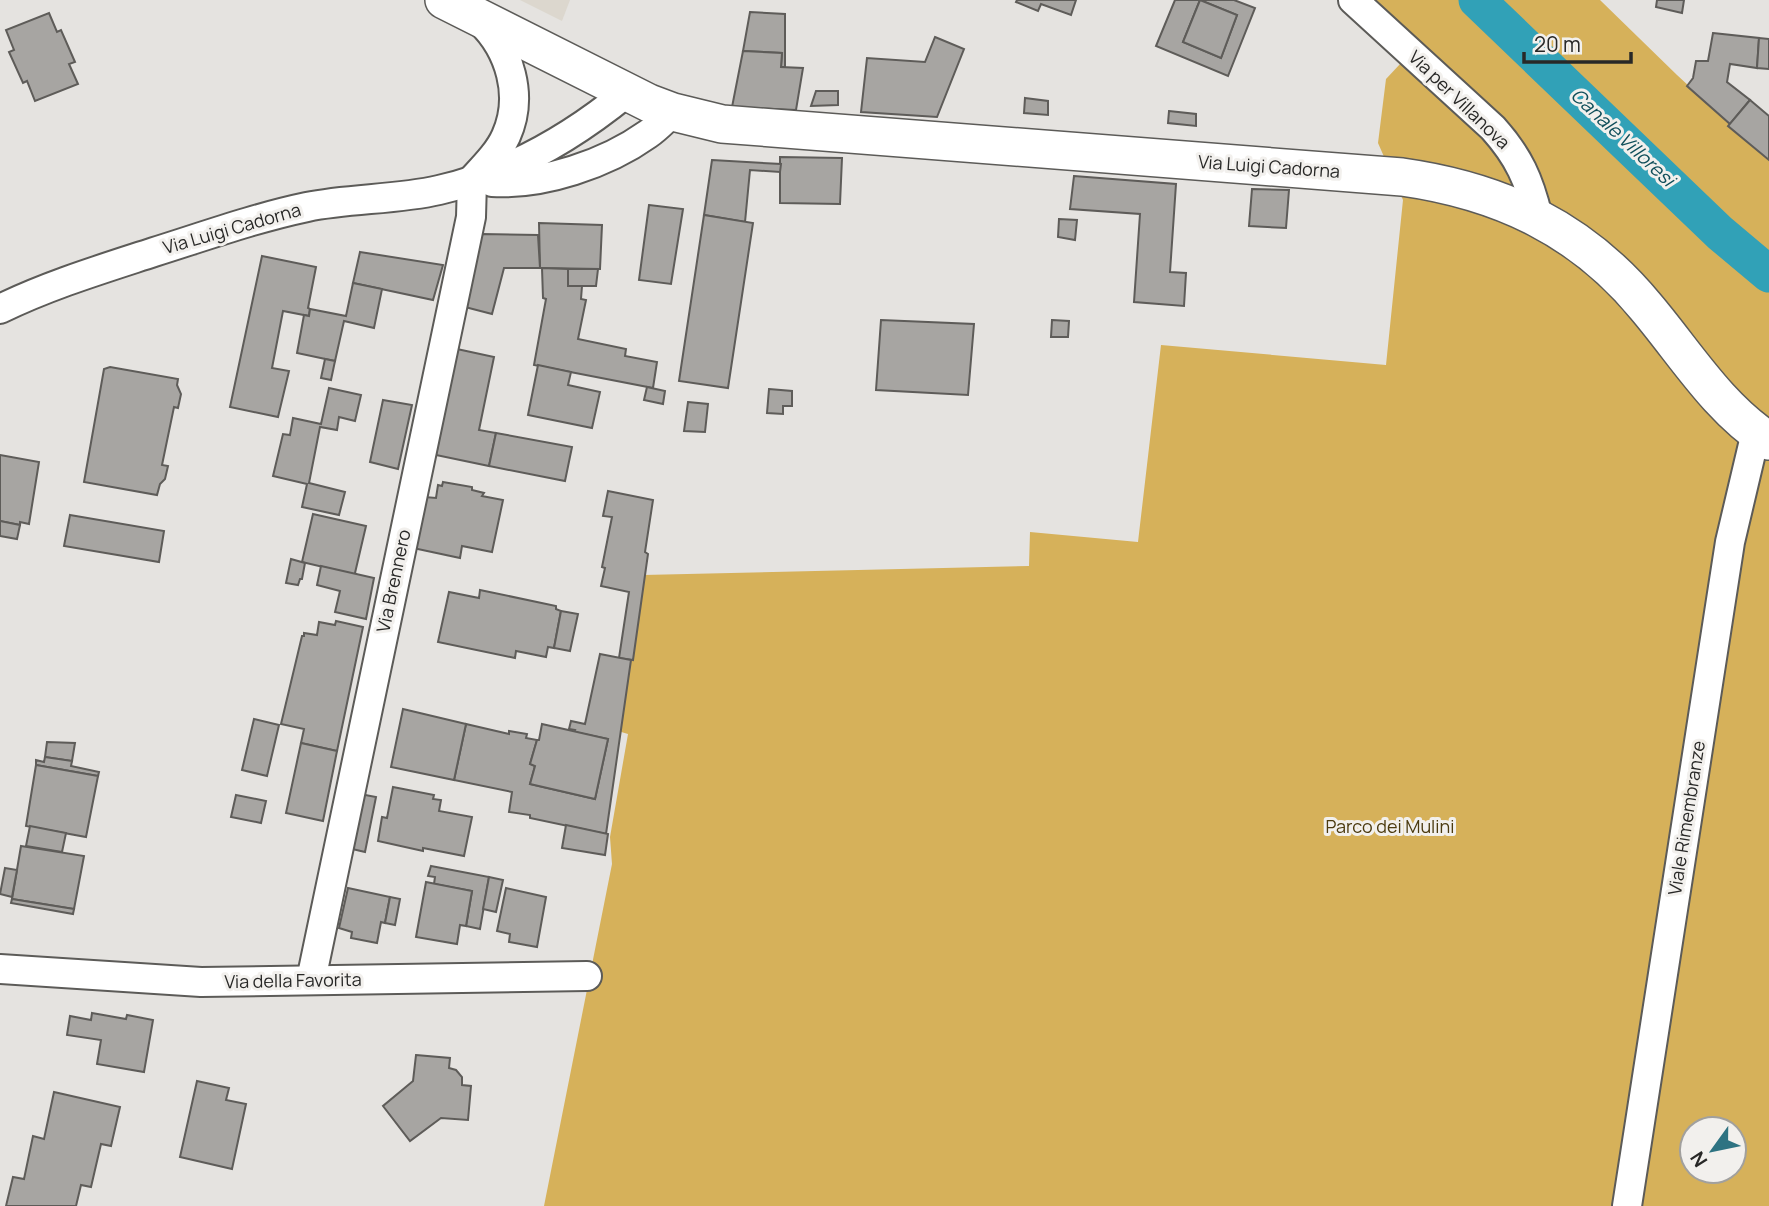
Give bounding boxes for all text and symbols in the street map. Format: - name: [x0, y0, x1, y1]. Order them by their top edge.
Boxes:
- scale bar: [1524, 21, 1631, 65]
- text: 20 m: [1534, 30, 1581, 58]
- street label: Via per Villanova: [1404, 45, 1516, 154]
- water label: Canale Villoresi: [1565, 82, 1682, 194]
- street label: Via Luigi Cadorna: [1197, 149, 1341, 183]
- street label: Via Luigi Cadorna: [160, 197, 303, 259]
- street label: Via Brennero: [370, 527, 416, 634]
- street label: Viale Rimembranze: [1662, 739, 1710, 897]
- park label: Parco dei Mulini: [1326, 814, 1454, 838]
- street label: Via della Favorita: [224, 967, 362, 993]
- north arrow: [1678, 1115, 1748, 1185]
- text: N: [1684, 1146, 1713, 1172]

